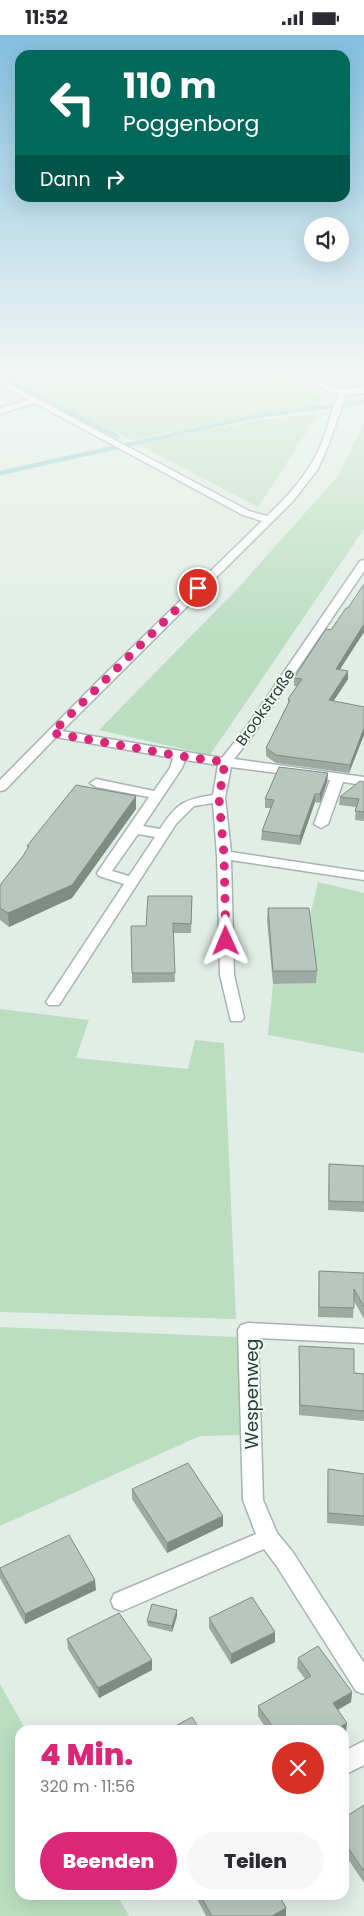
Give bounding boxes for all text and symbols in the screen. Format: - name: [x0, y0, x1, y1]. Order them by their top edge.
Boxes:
- text: 11:52: [25, 4, 68, 31]
- text: 110 m: [123, 61, 217, 110]
- icon: left: [40, 70, 105, 135]
- text: Poggenborg: [123, 108, 259, 139]
- icon: right: [101, 165, 129, 193]
- text: Dann: [40, 166, 91, 193]
- map controls: [304, 217, 349, 262]
- button: sound: [304, 217, 349, 262]
- pin: [177, 567, 219, 609]
- icon: arrive: [184, 574, 212, 602]
- street label: Brookstraße: [231, 664, 299, 750]
- position arrow: [199, 914, 251, 966]
- street label: Wespenweg: [239, 1338, 264, 1450]
- text: 4 Min.: [40, 1733, 133, 1776]
- button: close: [272, 1742, 324, 1794]
- text: 320 m · 11:56: [40, 1775, 135, 1798]
- button: Beenden: [40, 1832, 177, 1890]
- button: Teilen: [187, 1832, 324, 1890]

